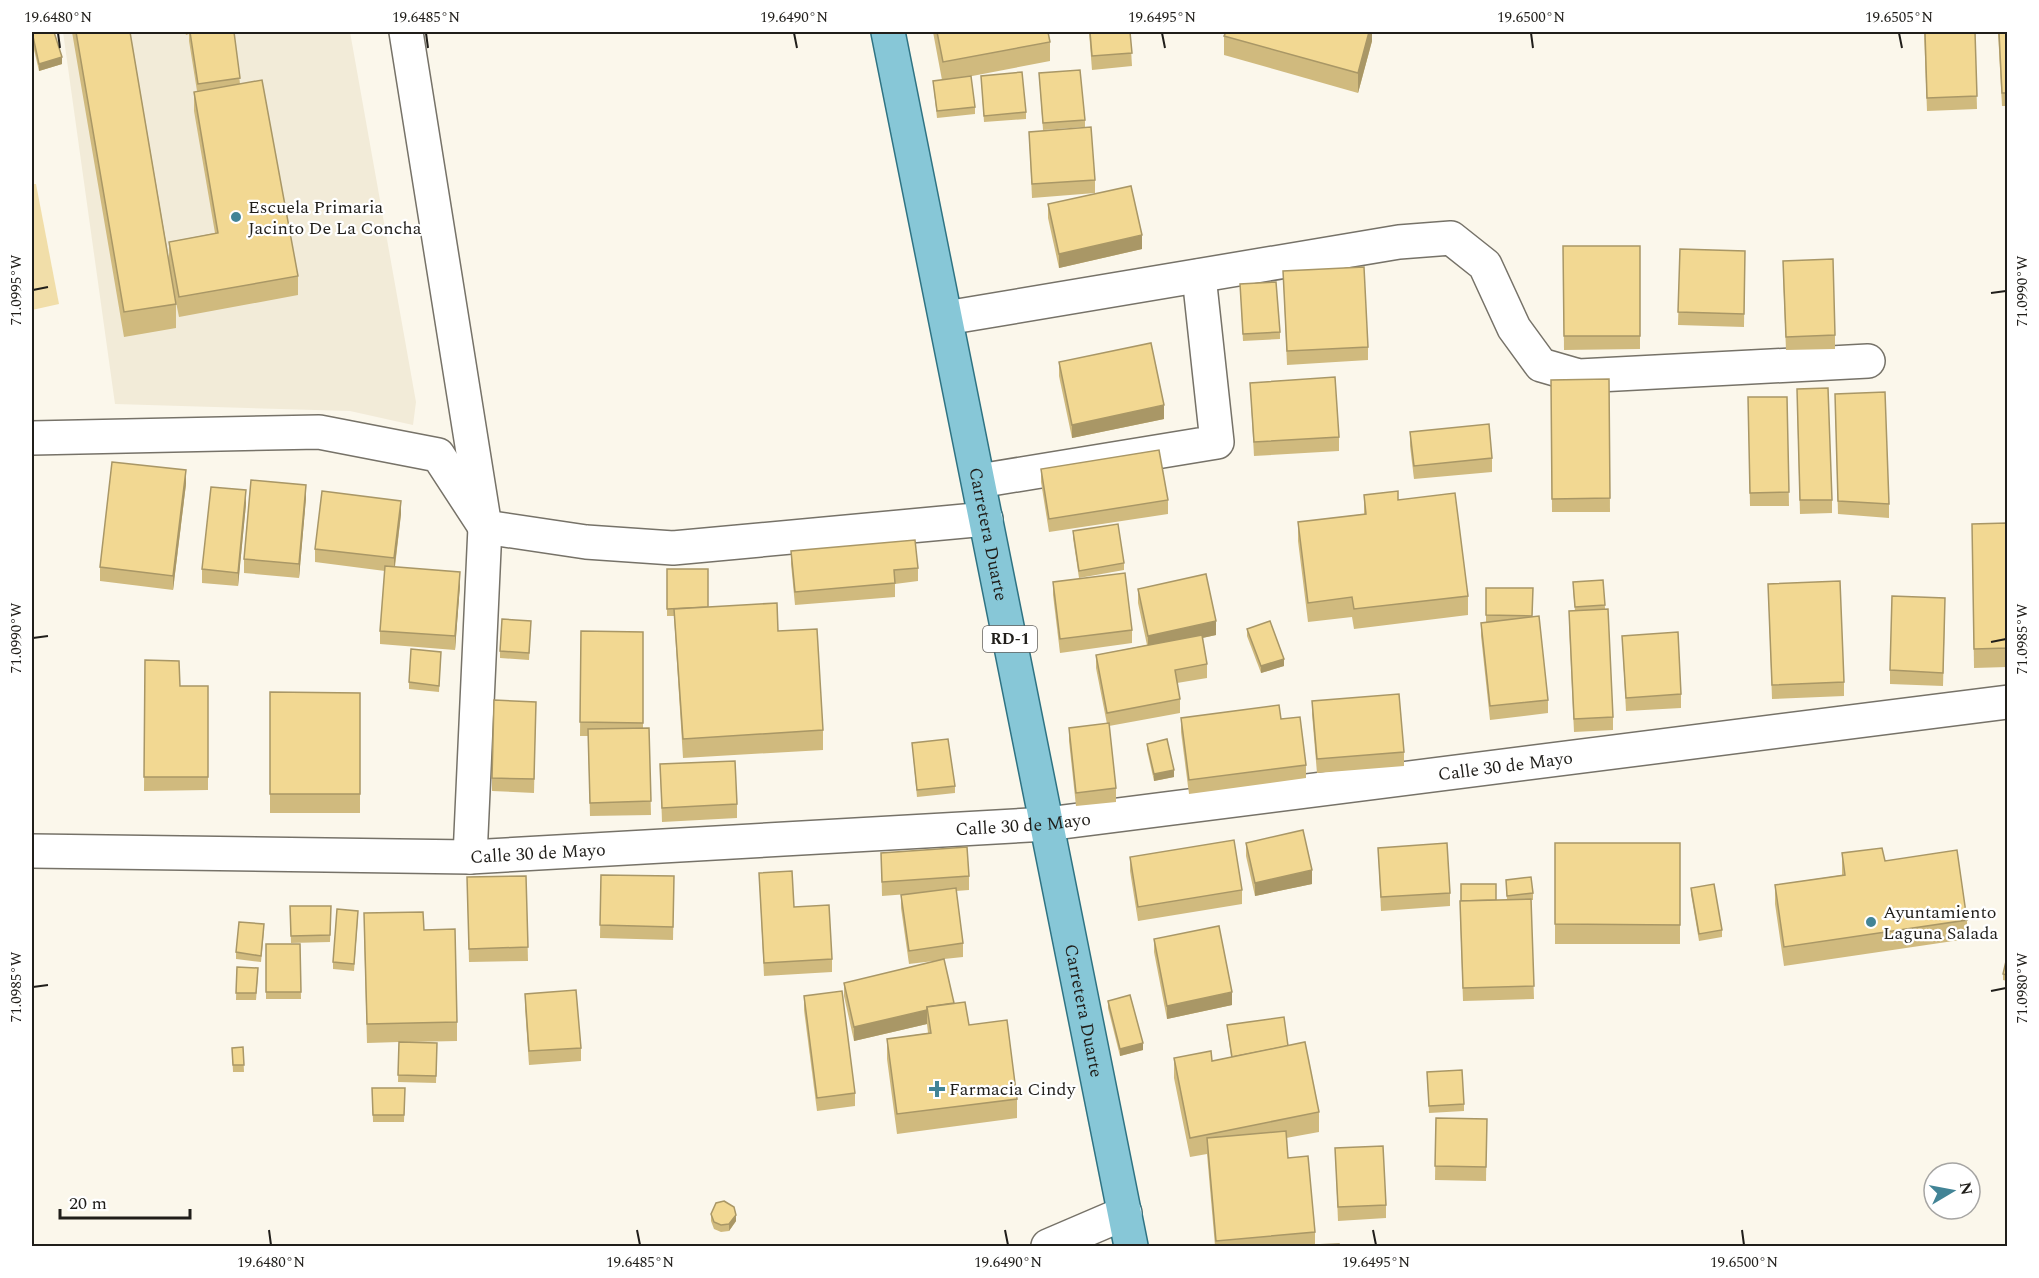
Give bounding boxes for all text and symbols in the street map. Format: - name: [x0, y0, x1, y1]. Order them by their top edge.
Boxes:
- text: 19.6480°N: [24, 6, 92, 29]
- text: 19.6485°N: [392, 6, 460, 29]
- text: 19.6490°N: [760, 6, 828, 29]
- text: 19.6495°N: [1128, 6, 1196, 29]
- text: 19.6500°N: [1497, 6, 1565, 29]
- text: 19.6505°N: [1865, 6, 1933, 29]
- place label: Escuela Primaria Jacinto De La Concha: [248, 194, 422, 242]
- marker: Escuela Primaria Jacinto De La Concha: [229, 210, 243, 224]
- text: 71.0995°W: [5, 254, 28, 325]
- text: 71.0990°W: [2011, 255, 2034, 326]
- street label: Carretera Duarte: [962, 465, 1015, 603]
- text: 71.0990°W: [5, 602, 28, 673]
- text: 71.0985°W: [2011, 603, 2034, 674]
- road number: RD-1: [983, 626, 1037, 652]
- street label: Calle 30 de Mayo: [1436, 744, 1574, 788]
- street label: Calle 30 de Mayo: [955, 805, 1092, 843]
- street label: Calle 30 de Mayo: [469, 836, 606, 870]
- place label: Ayuntamiento Laguna Salada: [1883, 899, 1998, 947]
- marker: Ayuntamiento Laguna Salada: [1864, 915, 1878, 929]
- street label: Carretera Duarte: [1057, 941, 1110, 1080]
- text: 71.0985°W: [5, 951, 28, 1022]
- text: 71.0980°W: [2011, 952, 2034, 1023]
- place label: Farmacia Cindy: [949, 1076, 1077, 1103]
- marker: Farmacia Cindy: [930, 1082, 944, 1096]
- north arrow: [1922, 1161, 1982, 1221]
- text: N: [1953, 1180, 1979, 1197]
- scale bar: [60, 1182, 190, 1220]
- text: 20 m: [69, 1190, 107, 1217]
- text: 19.6480°N: [237, 1251, 305, 1274]
- text: 19.6485°N: [606, 1251, 674, 1274]
- text: 19.6490°N: [974, 1251, 1042, 1274]
- text: 19.6495°N: [1342, 1251, 1410, 1274]
- text: 19.6500°N: [1710, 1251, 1778, 1274]

